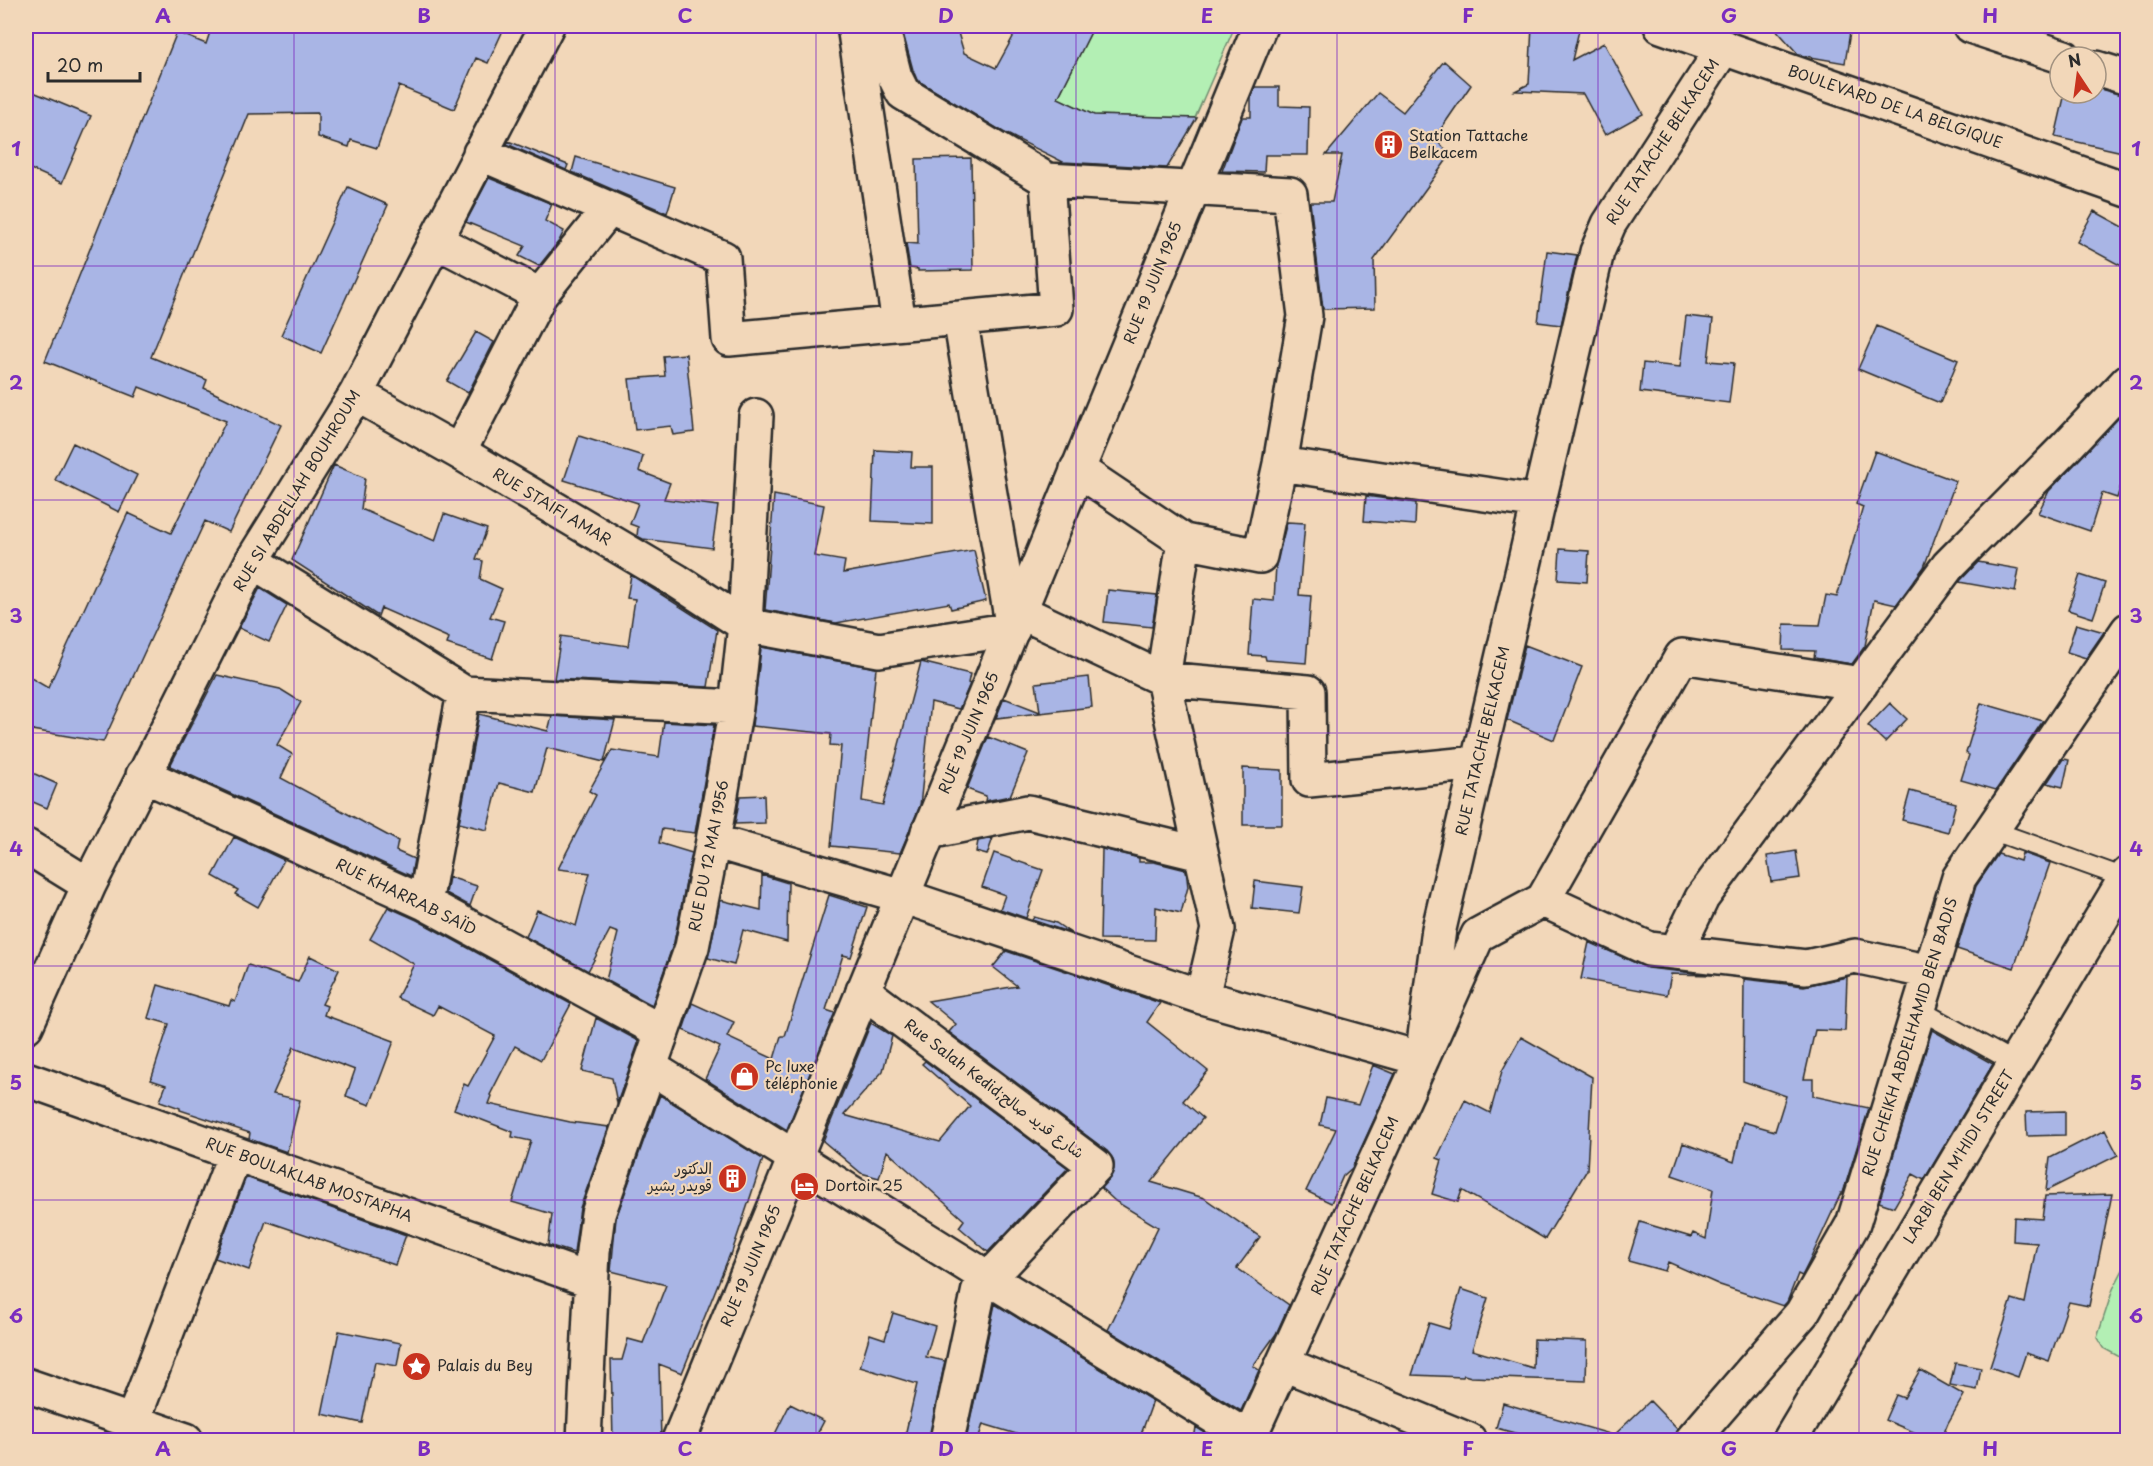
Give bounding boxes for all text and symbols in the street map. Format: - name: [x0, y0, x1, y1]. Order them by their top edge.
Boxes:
- text: A: [155, 0, 171, 30]
- text: B: [417, 0, 431, 30]
- text: C: [677, 0, 693, 30]
- text: D: [938, 0, 954, 30]
- text: E: [1201, 0, 1213, 30]
- text: F: [1462, 0, 1474, 30]
- text: G: [1721, 0, 1737, 30]
- text: H: [1982, 0, 1998, 30]
- scale bar: [48, 45, 140, 83]
- north arrow: [2048, 45, 2108, 105]
- text: N: [2066, 46, 2083, 73]
- text: 20 m: [57, 51, 103, 78]
- street label: RUE TATACHE BELKACEM: [1599, 54, 1724, 229]
- street label: BOULEVARD DE LA BELGIQUE: [1785, 58, 2006, 153]
- place label: Station Tattache Belkacem: [1409, 123, 1528, 163]
- building icon: Station Tattache Belkacem: [1372, 129, 1404, 161]
- text: 1: [11, 133, 21, 163]
- text: 1: [2131, 133, 2141, 163]
- street label: RUE 19 JUIN 1965: [1117, 218, 1187, 347]
- text: 2: [9, 367, 23, 397]
- text: 2: [2129, 367, 2143, 397]
- street label: RUE SI ABDELLAH BOUHROUM: [226, 385, 365, 595]
- street label: RUE STAIFI AMAR: [489, 461, 617, 550]
- text: 3: [9, 600, 23, 630]
- text: 3: [2129, 600, 2143, 630]
- street label: RUE TATACHE BELKACEM: [1449, 644, 1515, 838]
- street label: RUE 19 JUIN 1965: [932, 668, 1004, 797]
- street label: RUE DU 12 MAI 1956: [682, 778, 734, 933]
- text: 4: [9, 833, 23, 863]
- text: 4: [2129, 833, 2143, 863]
- street label: RUE KHARRAB SAÏD: [332, 852, 481, 940]
- street label: RUE CHEIKH ABDELHAMID BEN BADIS: [1855, 894, 1962, 1179]
- street label: Rue Salah Kedid;شارع قديد صالح: [900, 1012, 1090, 1163]
- place label: Pc luxe téléphonie: [765, 1054, 838, 1094]
- shop icon: Pc luxe téléphonie: [728, 1060, 760, 1092]
- street label: LARBI BEN M'HIDI STREET: [1896, 1064, 2019, 1248]
- text: 5: [10, 1067, 22, 1097]
- text: 5: [2130, 1067, 2142, 1097]
- street label: RUE TATACHE BELKACEM: [1304, 1112, 1404, 1299]
- street label: RUE BOULAKLAB MOSTAPHA: [203, 1130, 416, 1227]
- place label: الدكتور قويدر بشير: [646, 1156, 712, 1196]
- building icon: الدكتور قويدر بشير: [717, 1162, 749, 1194]
- hotel icon: Dortoir 25: [788, 1170, 820, 1202]
- place label: Dortoir 25: [825, 1173, 903, 1196]
- street label: RUE 19 JUIN 1965: [714, 1201, 786, 1330]
- text: 6: [9, 1300, 23, 1330]
- text: 6: [2129, 1300, 2143, 1330]
- place icon: Palais du Bey: [400, 1350, 432, 1382]
- place label: Palais du Bey: [437, 1353, 533, 1376]
- text: A: [155, 1433, 171, 1463]
- text: B: [417, 1433, 431, 1463]
- text: C: [677, 1433, 693, 1463]
- text: D: [938, 1433, 954, 1463]
- text: E: [1201, 1433, 1213, 1463]
- text: F: [1462, 1433, 1474, 1463]
- text: G: [1721, 1433, 1737, 1463]
- text: H: [1982, 1433, 1998, 1463]

